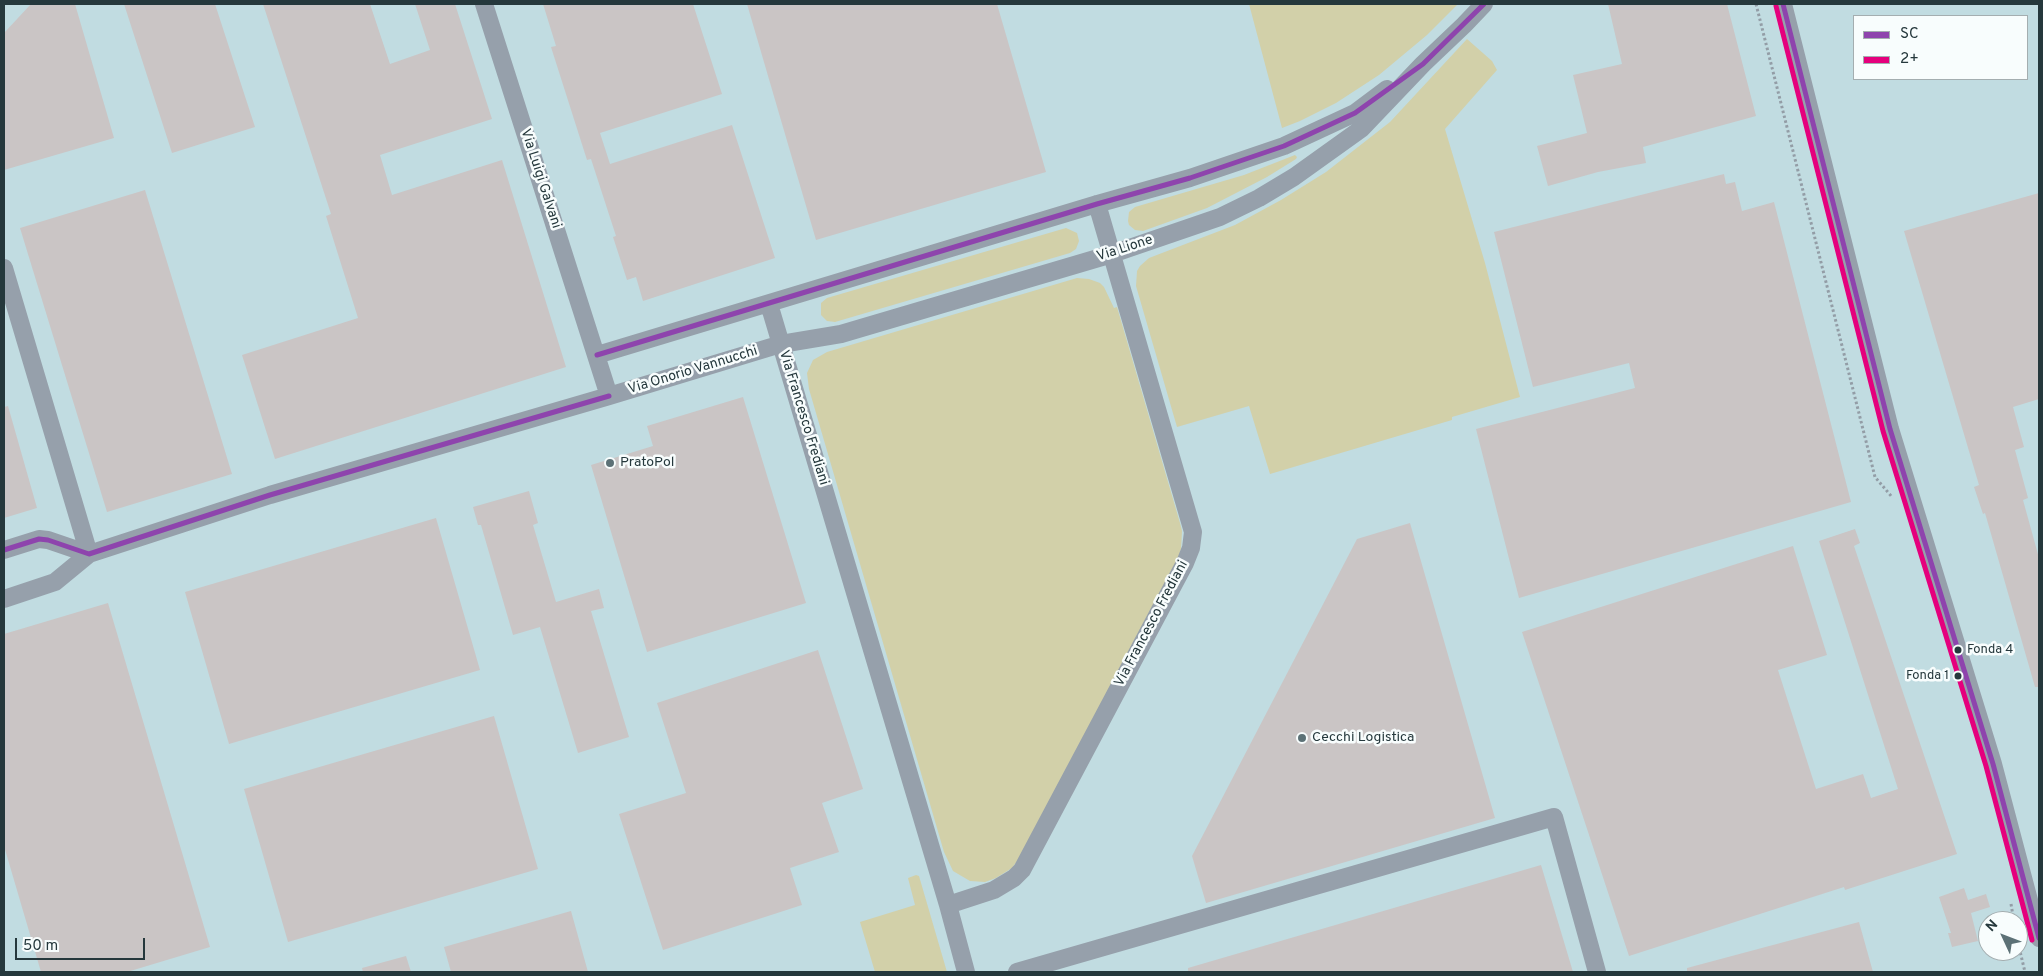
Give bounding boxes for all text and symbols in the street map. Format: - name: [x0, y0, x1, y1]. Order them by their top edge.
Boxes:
- legend: [1853, 15, 2028, 80]
- text: SC: [1900, 25, 1919, 44]
- text: 2+: [1900, 50, 1919, 69]
- street label: Via Luigi Galvani: [516, 127, 564, 231]
- street label: Via Lione: [1095, 232, 1155, 266]
- street label: Via Onorio Vannucchi: [626, 343, 760, 399]
- street label: Via Francesco Frediani: [774, 349, 832, 487]
- place label: PratoPol: [620, 455, 674, 471]
- marker: PratoPol: [604, 457, 616, 469]
- street label: Via Francesco Frediani: [1112, 558, 1192, 690]
- place label: Fonda 4: [1967, 642, 2013, 658]
- marker: Fonda 4: [1953, 645, 1963, 655]
- place label: Fonda 1: [1906, 668, 1949, 684]
- marker: Fonda 1: [1953, 671, 1963, 681]
- place label: Cecchi Logistica: [1312, 730, 1414, 746]
- marker: Cecchi Logistica: [1296, 732, 1308, 744]
- north arrow: [1978, 911, 2028, 961]
- text: N: [1983, 917, 2002, 936]
- scale bar: [18, 928, 148, 960]
- text: 50 m: [23, 937, 58, 956]

